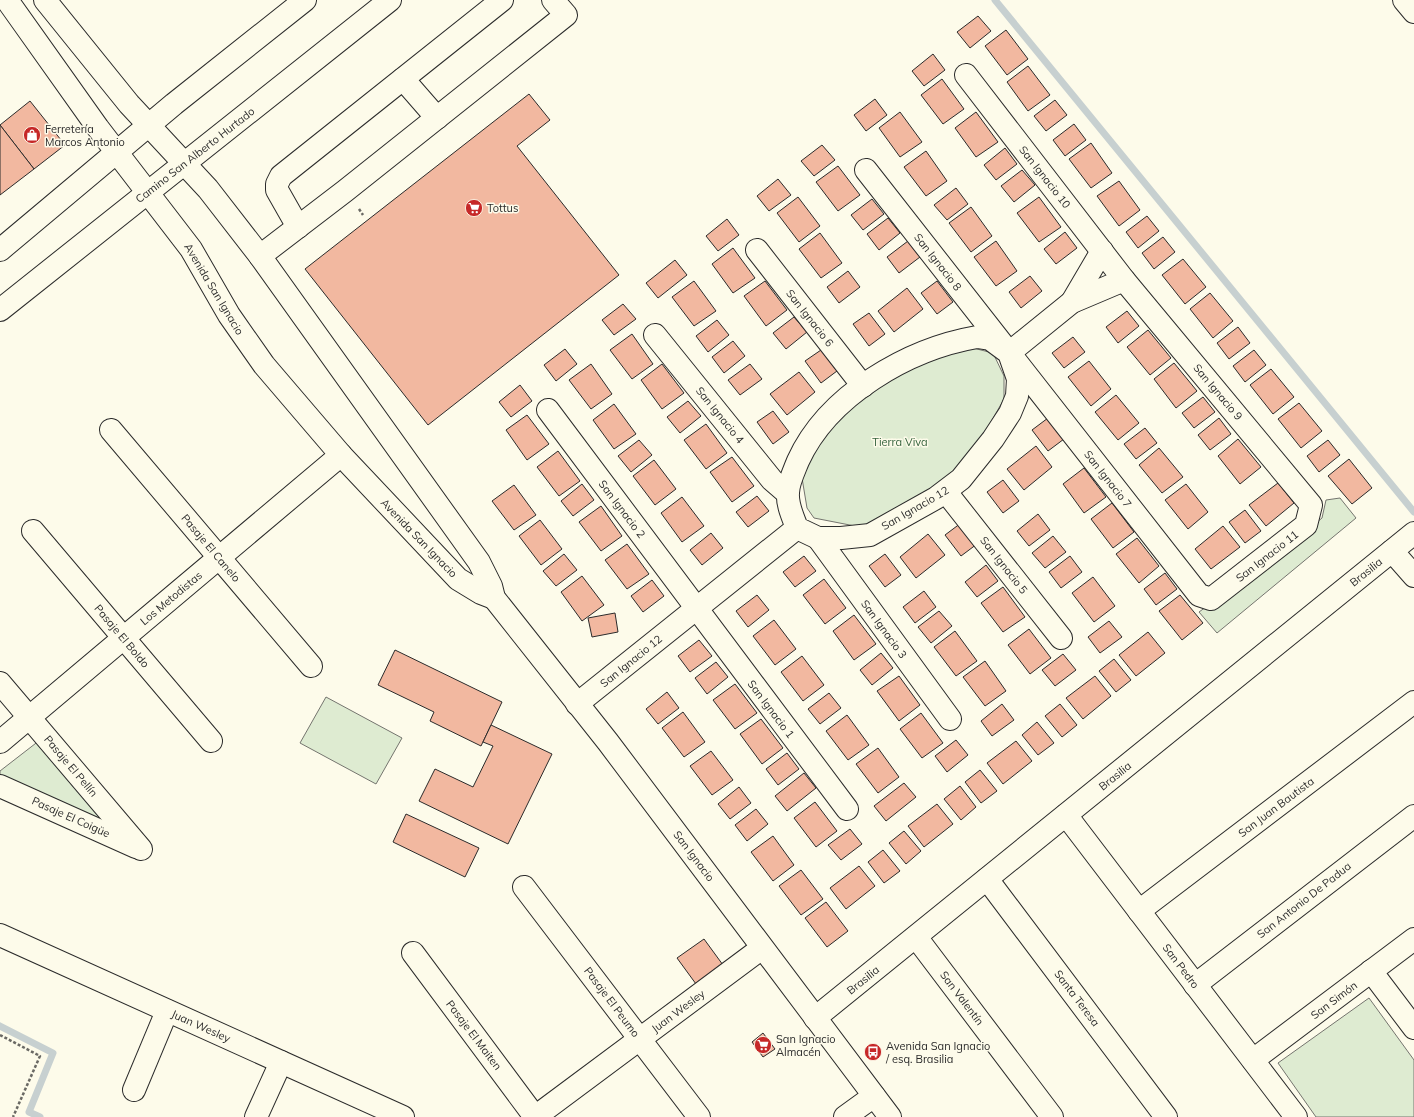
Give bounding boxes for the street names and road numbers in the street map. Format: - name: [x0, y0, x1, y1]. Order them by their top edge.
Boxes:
- street label: Camino San Alberto Hurtado: [133, 104, 257, 206]
- street label: San Ignacio 10: [1016, 143, 1074, 211]
- street label: San Ignacio 8: [911, 230, 965, 294]
- street label: Avenida San Ignacio: [181, 241, 247, 337]
- street label: San Ignacio 6: [783, 286, 837, 350]
- street label: San Ignacio 9: [1190, 361, 1246, 423]
- street label: San Ignacio 4: [693, 384, 747, 447]
- street label: San Ignacio 7: [1081, 447, 1135, 511]
- street label: San Ignacio 2: [596, 477, 649, 541]
- street label: San Ignacio 12: [879, 483, 952, 533]
- street label: Avenida San Ignacio: [378, 496, 460, 580]
- street label: Pasaje El Canelo: [179, 511, 243, 585]
- street label: San Ignacio 11: [1233, 527, 1301, 585]
- street label: San Ignacio 5: [977, 533, 1031, 597]
- street label: Brasilia: [1347, 555, 1385, 589]
- street label: Los Metodistas: [137, 568, 205, 628]
- street label: San Ignacio 3: [858, 597, 910, 661]
- street label: Pasaje El Boldo: [91, 602, 153, 670]
- street label: San Ignacio 12: [597, 631, 665, 690]
- street label: San Ignacio 1: [745, 677, 797, 741]
- street label: Pasaje El Pellín: [41, 732, 101, 800]
- street label: Brasilia: [1096, 759, 1134, 793]
- street label: San Juan Bautista: [1235, 774, 1317, 840]
- street label: Pasaje El Coigüe: [30, 794, 112, 840]
- street label: San Ignacio: [670, 828, 718, 884]
- street label: San Antonio De Padua: [1254, 859, 1354, 941]
- street label: San Pedro: [1160, 941, 1202, 991]
- street label: Brasilia: [844, 963, 882, 997]
- street label: Pasaje El Peumo: [581, 964, 643, 1040]
- street label: Santa Teresa: [1051, 967, 1103, 1029]
- street label: San Valentín: [937, 968, 987, 1028]
- street label: San Simón: [1308, 978, 1360, 1022]
- street label: Juan Wesley: [649, 986, 708, 1036]
- street label: Pasaje El Maiten: [443, 997, 505, 1073]
- street label: Juan Wesley: [169, 1007, 233, 1045]

